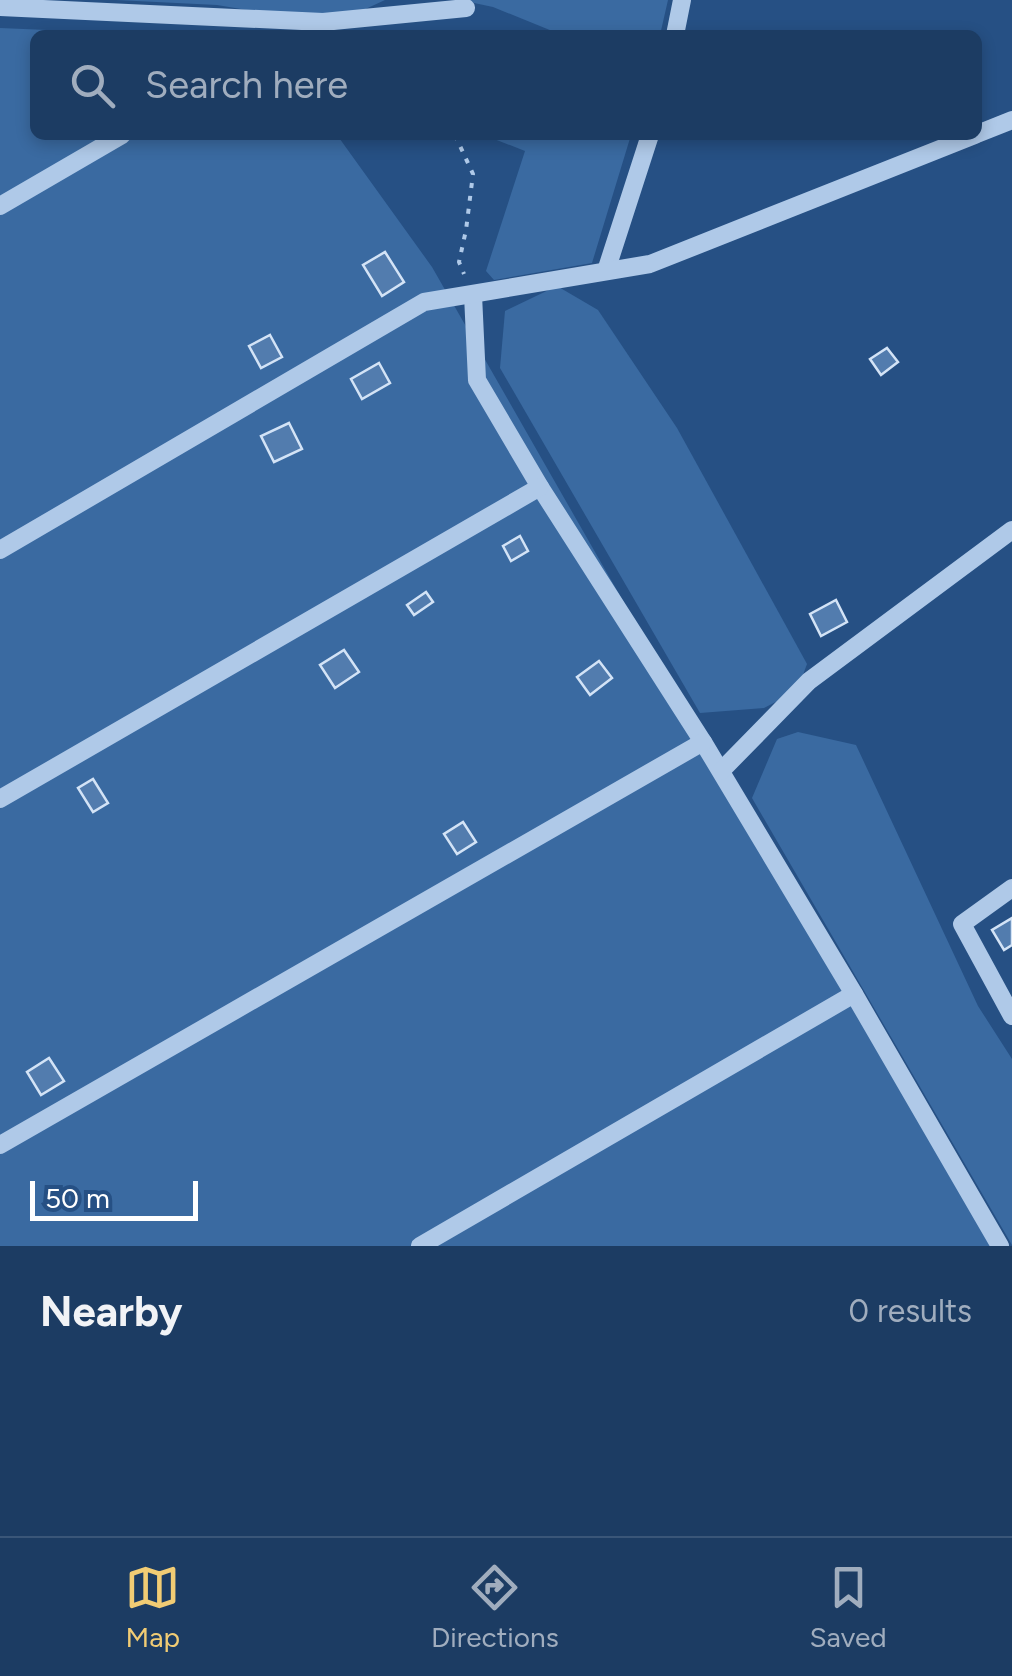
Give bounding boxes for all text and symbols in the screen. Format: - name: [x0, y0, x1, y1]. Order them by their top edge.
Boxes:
- search box: [30, 30, 982, 140]
- icon: search: [65, 58, 120, 113]
- text: Search here: [145, 62, 348, 108]
- scale bar: [30, 1176, 198, 1220]
- text: 50 m: [45, 1181, 110, 1215]
- text: Nearby: [40, 1286, 182, 1337]
- text: 0 results: [848, 1292, 972, 1330]
- tab: Map: [125, 1560, 180, 1654]
- tab: Directions: [431, 1560, 559, 1654]
- tab: Saved: [809, 1560, 887, 1654]

